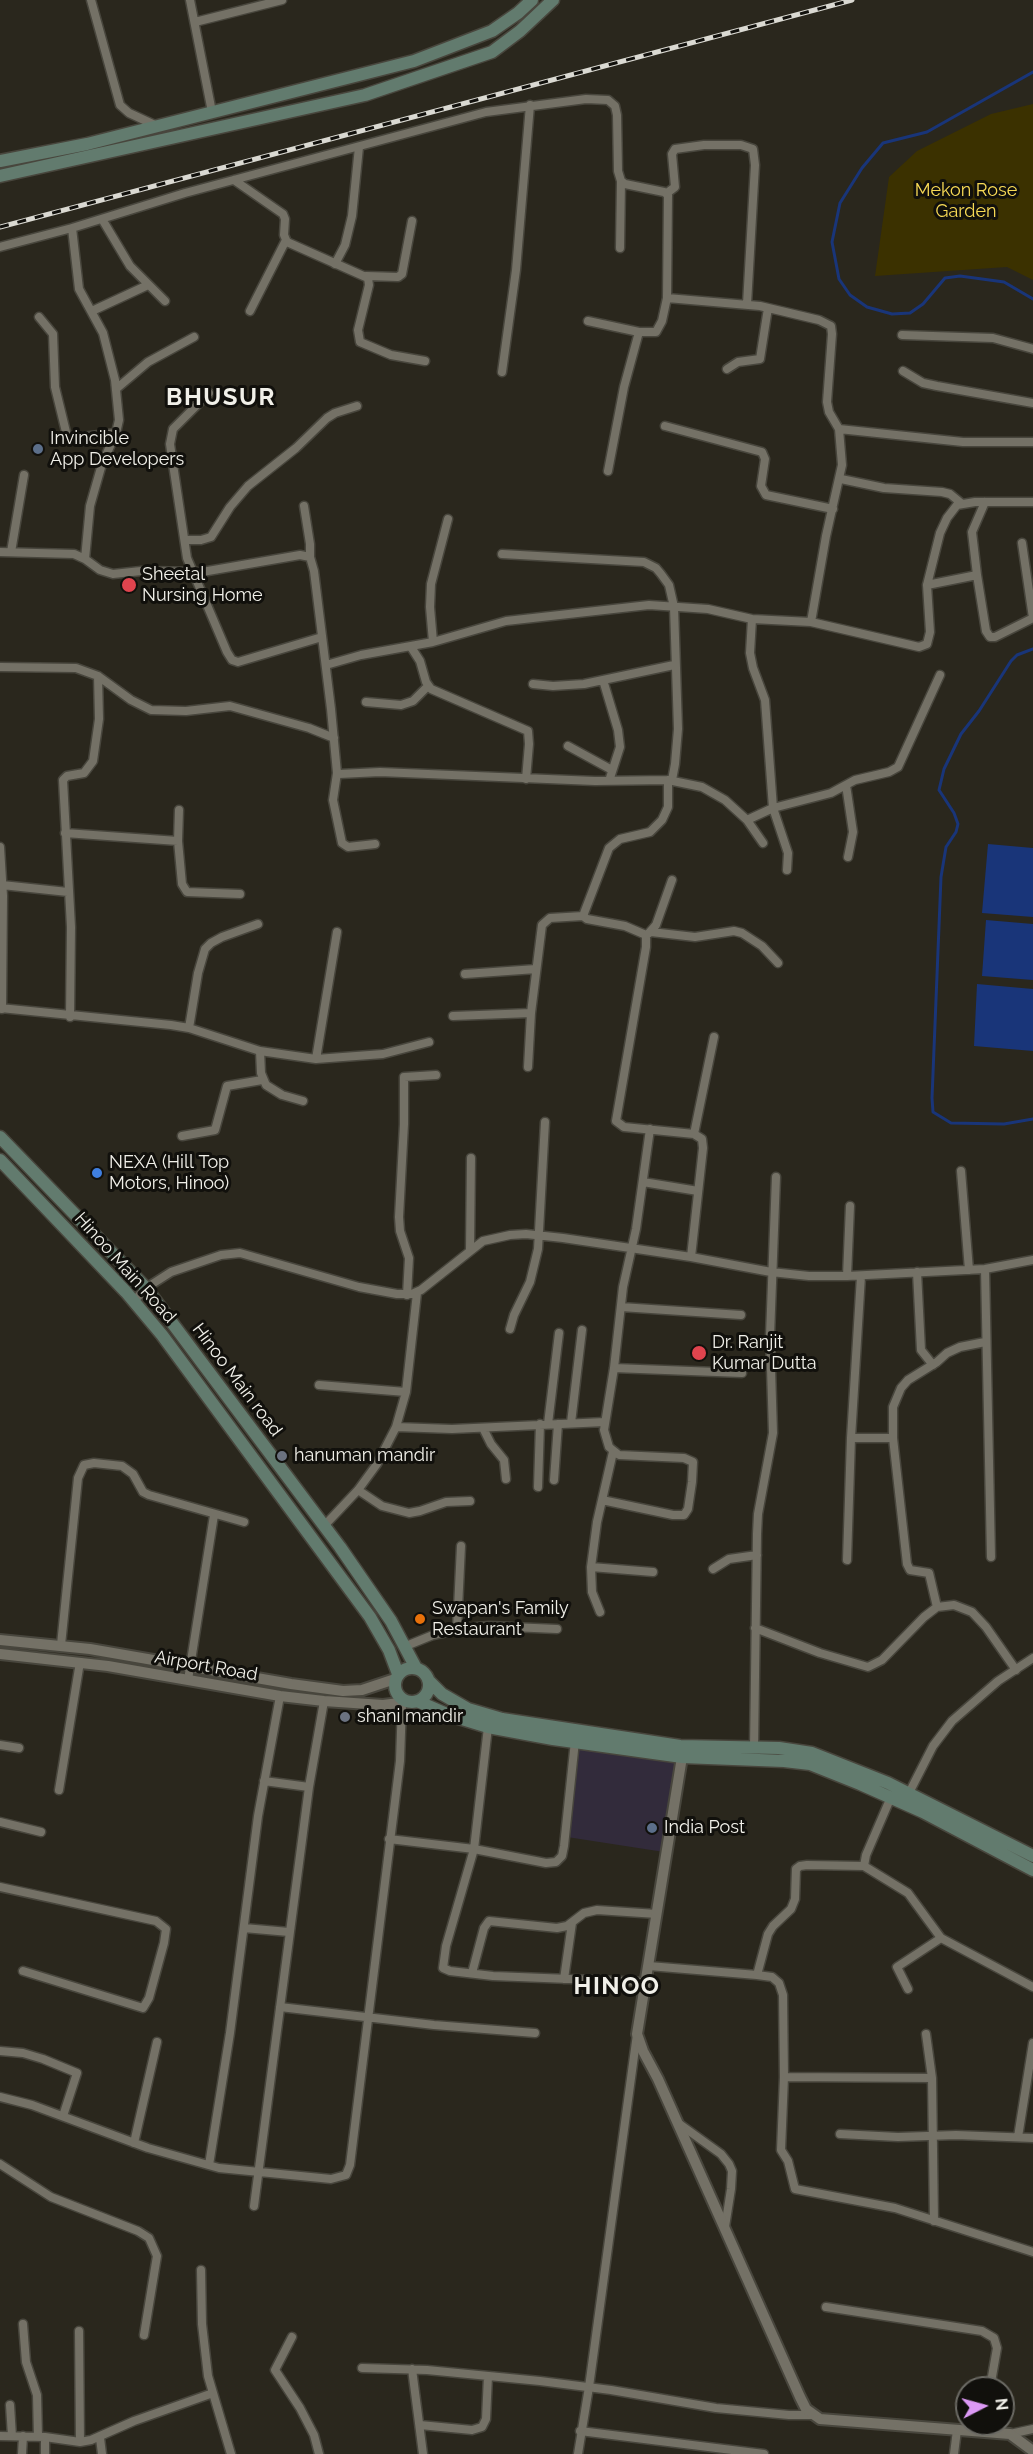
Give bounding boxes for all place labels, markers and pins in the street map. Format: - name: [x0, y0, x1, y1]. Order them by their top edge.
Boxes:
- place label: Invincible App Developers: [50, 428, 184, 470]
- marker: Invincible App Developers: [31, 442, 45, 456]
- place label: Sheetal Nursing Home: [142, 564, 263, 606]
- marker: Sheetal Nursing Home: [120, 576, 138, 594]
- place label: NEXA (Hill Top Motors, Hinoo): [109, 1152, 229, 1194]
- marker: NEXA (Hill Top Motors, Hinoo): [90, 1166, 104, 1180]
- place label: Dr. Ranjit Kumar Dutta: [712, 1332, 817, 1374]
- marker: Dr. Ranjit Kumar Dutta: [690, 1344, 708, 1362]
- place label: hanuman mandir: [294, 1445, 435, 1467]
- marker: hanuman mandir: [275, 1449, 289, 1463]
- place label: Swapan's Family Restaurant: [432, 1598, 569, 1640]
- marker: Swapan's Family Restaurant: [413, 1612, 427, 1626]
- place label: shani mandir: [357, 1706, 463, 1728]
- marker: shani mandir: [338, 1710, 352, 1724]
- place label: India Post: [664, 1817, 745, 1839]
- marker: India Post: [645, 1821, 659, 1835]

